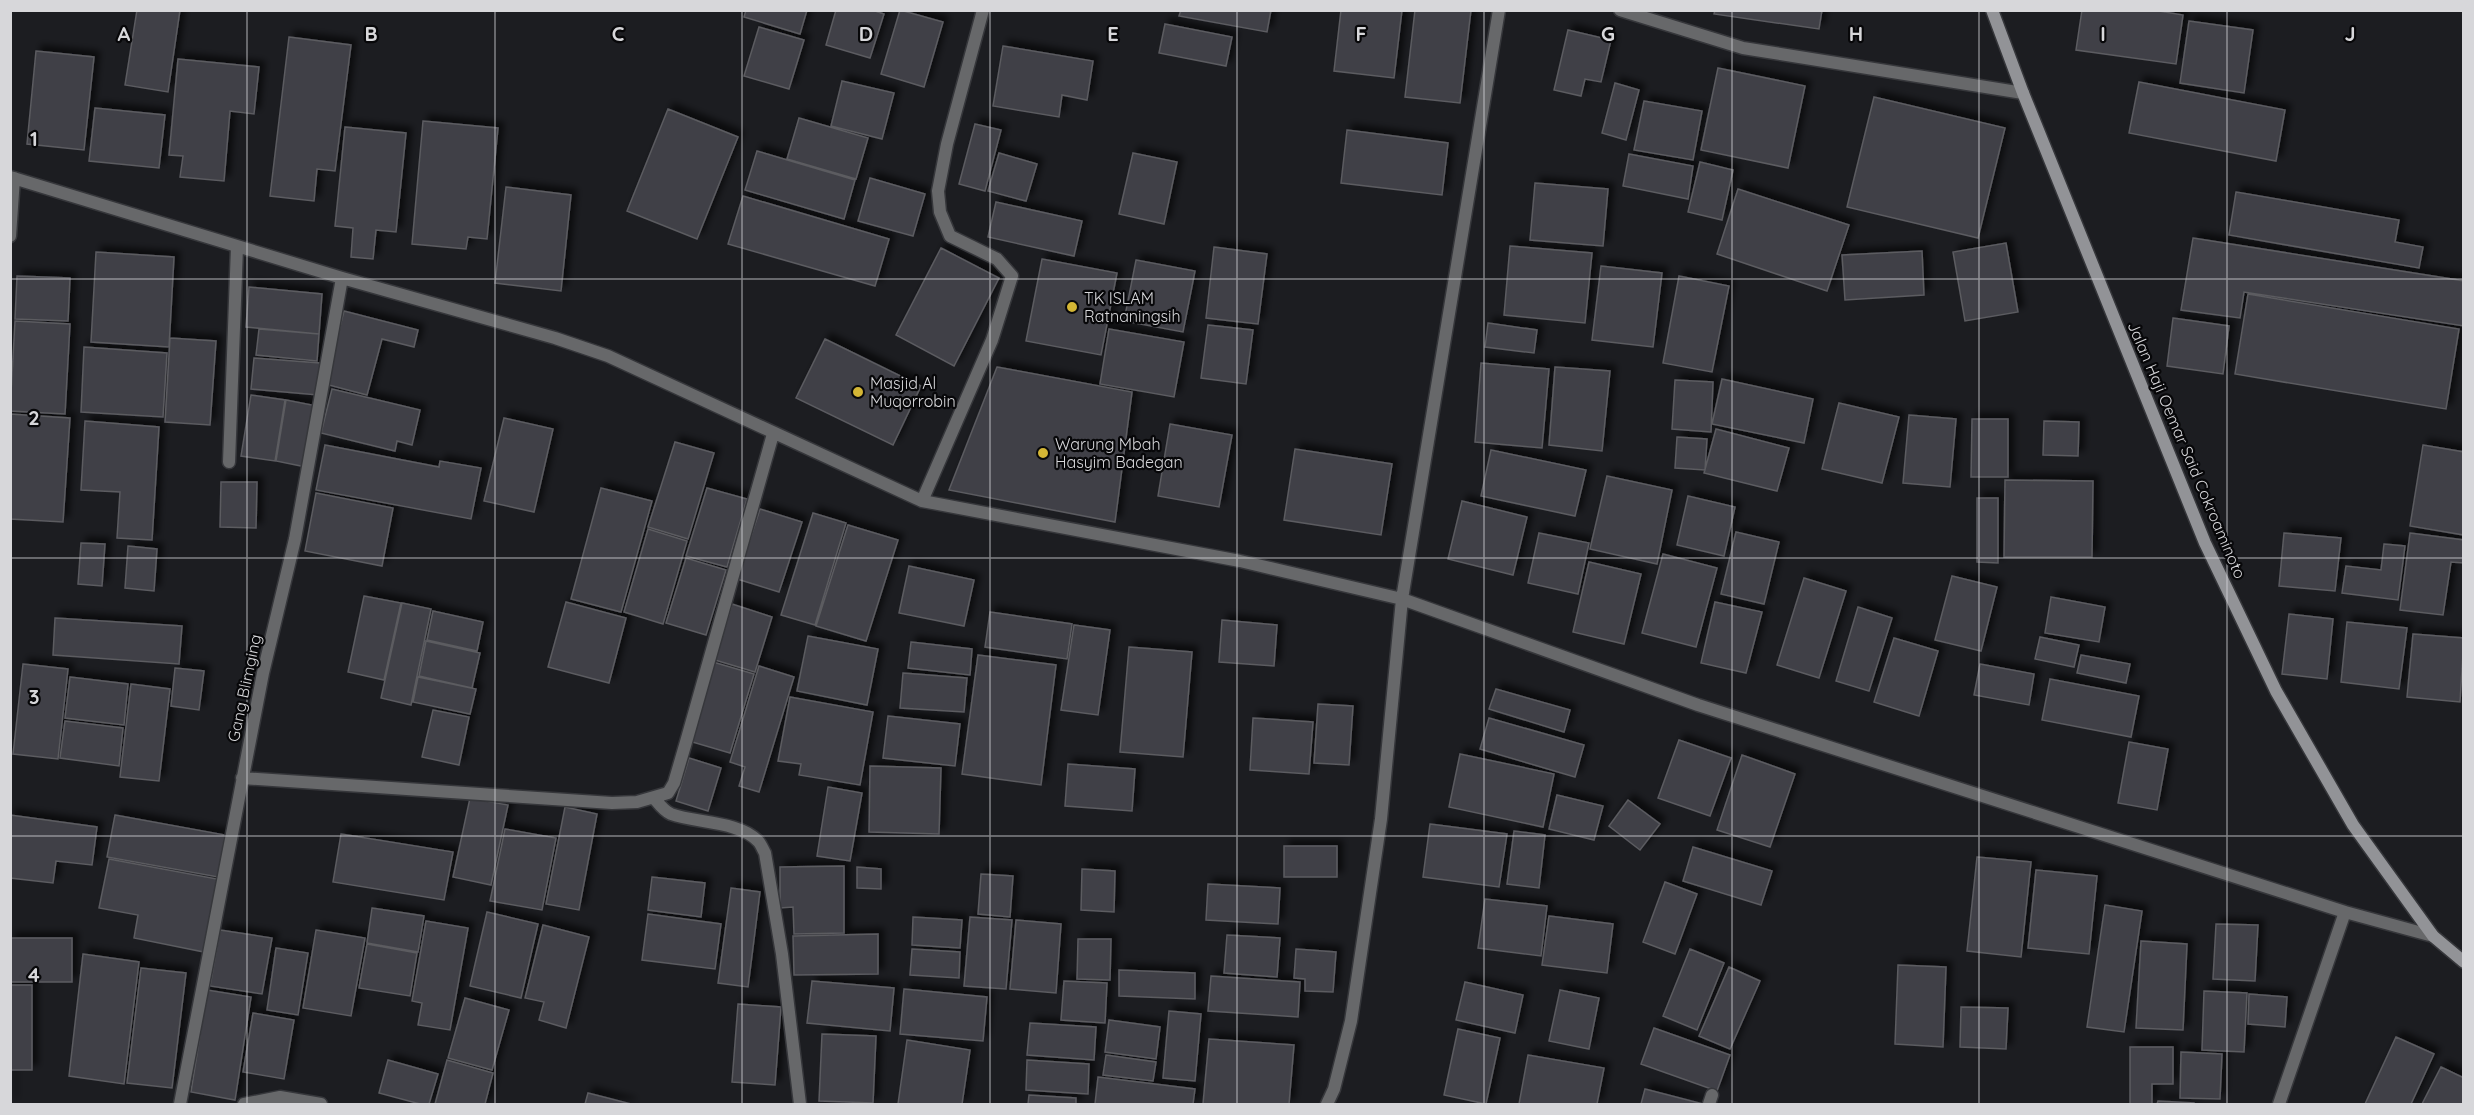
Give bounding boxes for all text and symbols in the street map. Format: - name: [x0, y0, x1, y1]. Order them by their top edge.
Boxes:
- text: A: [118, 21, 131, 46]
- text: B: [364, 21, 378, 46]
- text: C: [612, 21, 625, 46]
- text: D: [859, 21, 873, 46]
- text: E: [1107, 21, 1119, 46]
- text: F: [1355, 21, 1367, 46]
- text: G: [1601, 21, 1615, 46]
- text: H: [1849, 21, 1863, 46]
- text: I: [2100, 21, 2106, 46]
- text: J: [2344, 21, 2356, 46]
- text: 1: [30, 126, 38, 151]
- place label: TK ISLAM Ratnaningsih: [1084, 288, 1181, 326]
- marker: TK ISLAM Ratnaningsih: [1065, 300, 1079, 314]
- street label: Jalan Haji Oemar Said Cokroaminoto: [2124, 318, 2250, 582]
- place label: Masjid Al Muqorrobin: [870, 373, 956, 411]
- marker: Masjid Al Muqorrobin: [851, 385, 865, 399]
- text: 2: [28, 405, 40, 430]
- place label: Warung Mbah Hasyim Badegan: [1055, 434, 1183, 472]
- marker: Warung Mbah Hasyim Badegan: [1036, 446, 1050, 460]
- street label: Gang Blimging: [223, 632, 265, 744]
- text: 3: [29, 684, 39, 709]
- text: 4: [28, 962, 40, 987]

